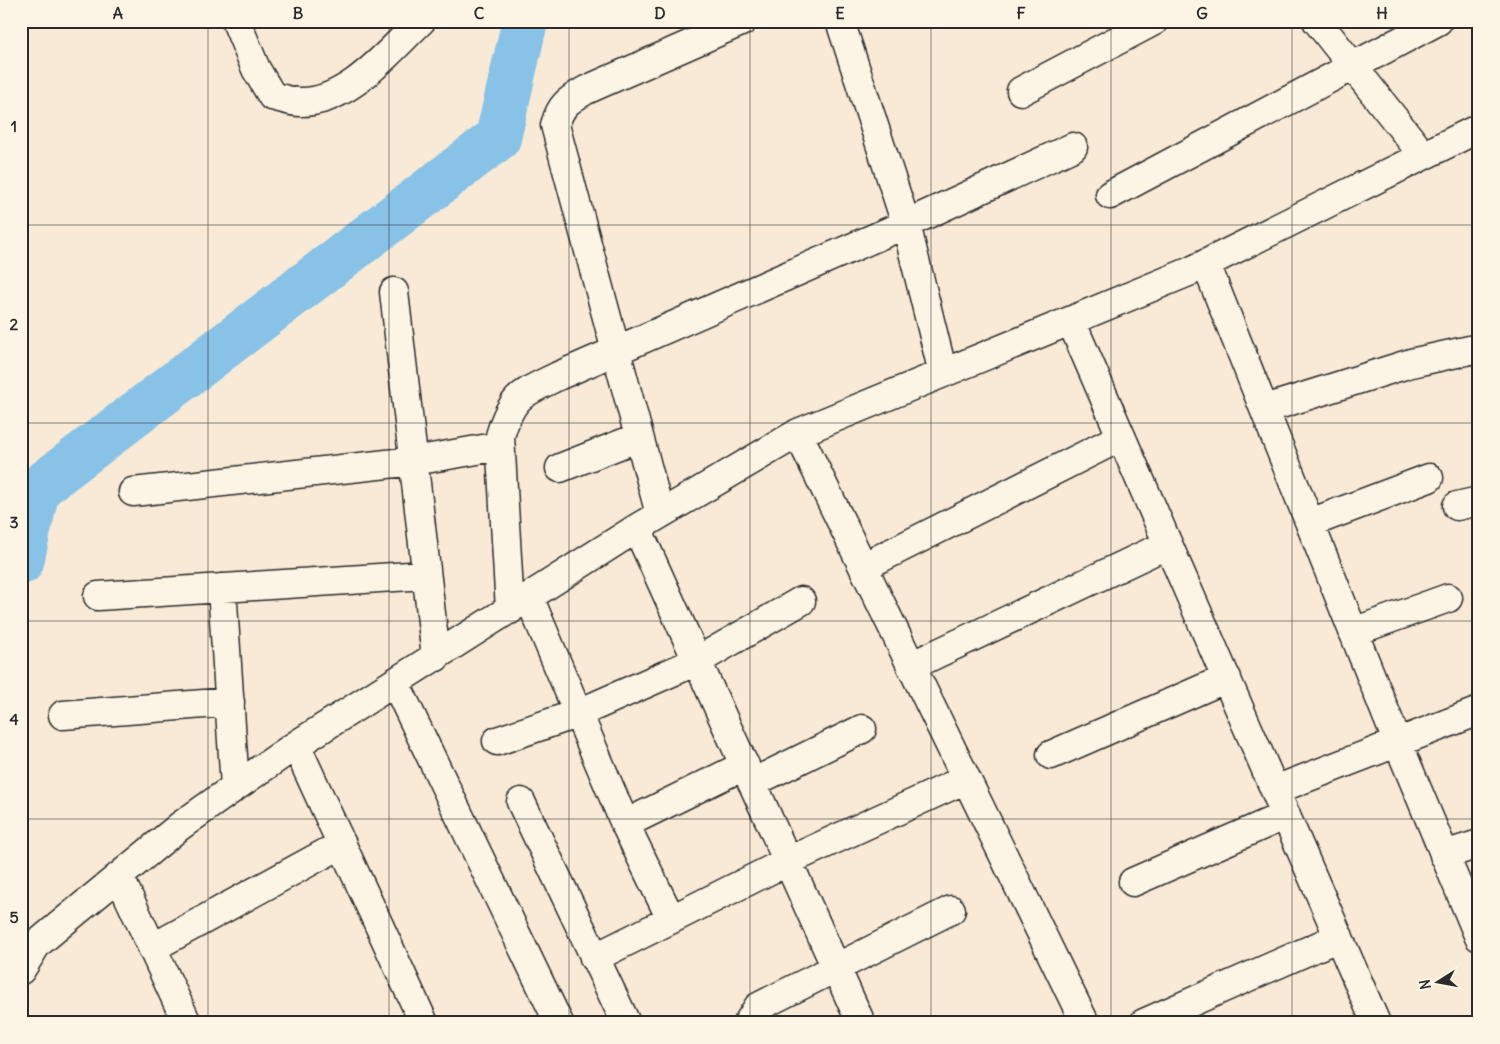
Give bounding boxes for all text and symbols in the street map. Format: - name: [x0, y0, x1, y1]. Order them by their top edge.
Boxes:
- text: A: [113, 3, 123, 23]
- text: B: [293, 3, 304, 23]
- text: C: [474, 3, 485, 23]
- text: D: [654, 3, 666, 23]
- text: E: [835, 3, 845, 23]
- text: F: [1016, 3, 1026, 23]
- text: G: [1196, 3, 1208, 23]
- text: H: [1376, 3, 1388, 23]
- text: 1: [11, 116, 17, 136]
- text: 2: [10, 314, 19, 334]
- text: 3: [9, 512, 19, 532]
- text: 4: [9, 709, 19, 729]
- text: 5: [9, 907, 19, 927]
- north arrow: [1412, 956, 1462, 1006]
- text: N: [1415, 978, 1435, 991]

